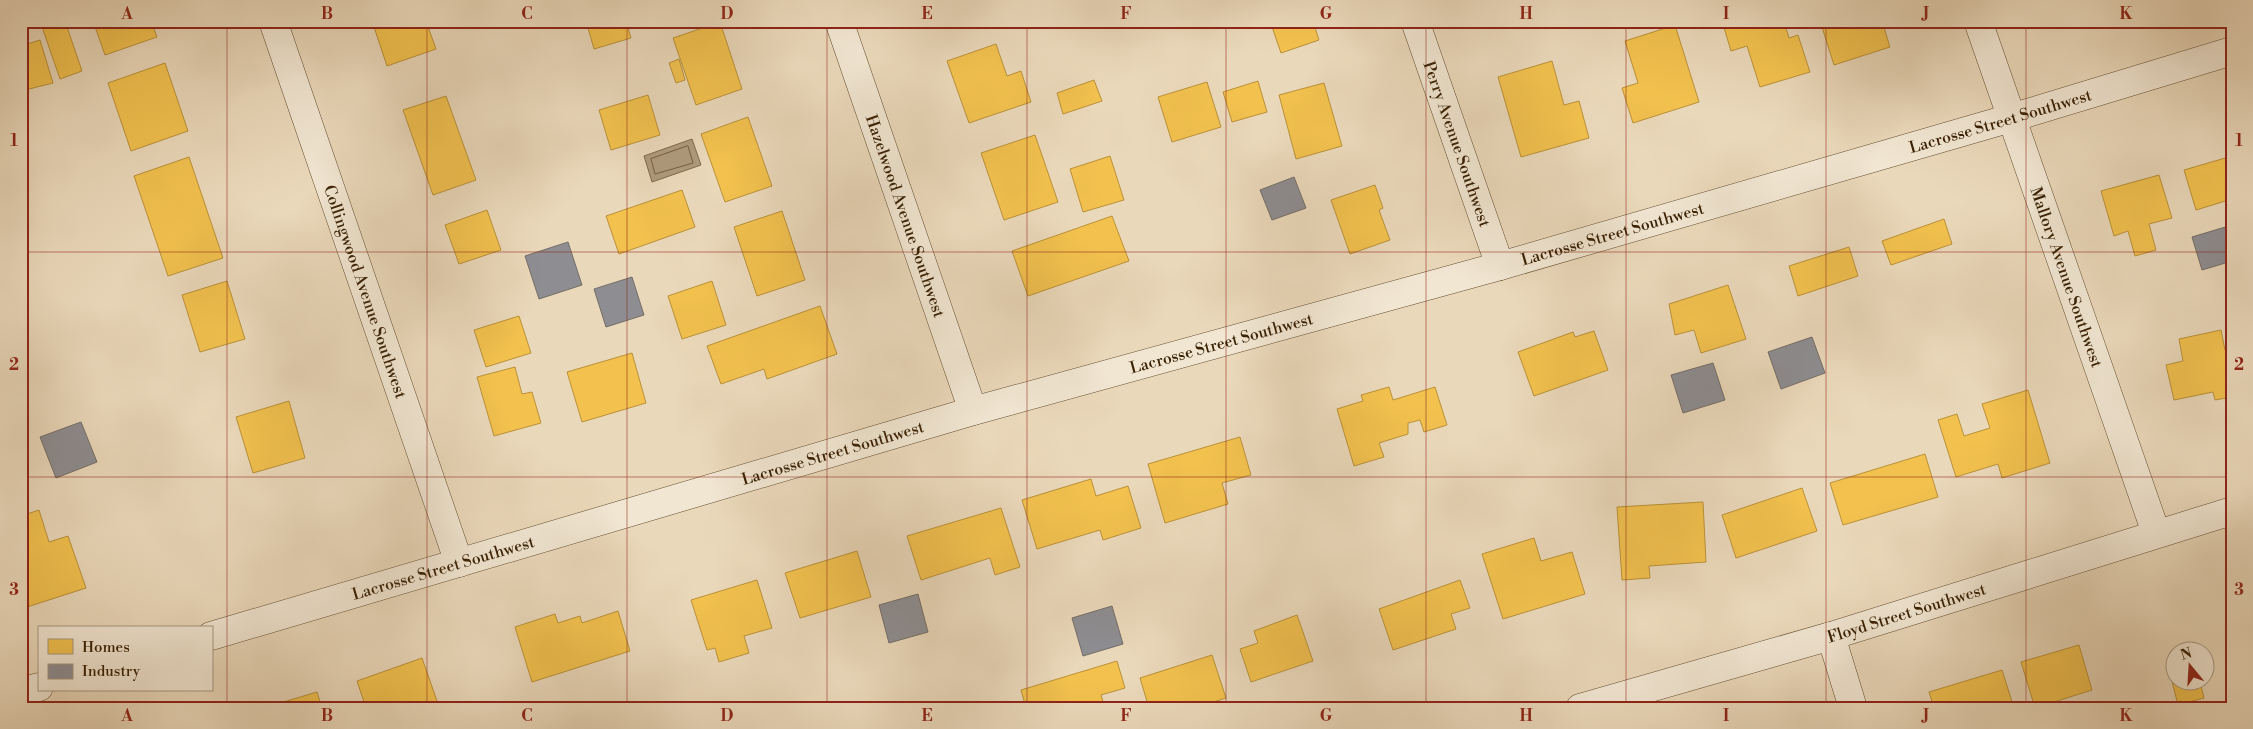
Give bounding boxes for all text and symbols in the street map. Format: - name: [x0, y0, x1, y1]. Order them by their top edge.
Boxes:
- text: A: [120, 4, 133, 24]
- text: B: [321, 4, 333, 24]
- text: C: [521, 4, 533, 24]
- text: D: [721, 4, 734, 24]
- text: E: [921, 4, 933, 24]
- text: F: [1120, 4, 1132, 24]
- text: G: [1320, 4, 1333, 24]
- text: H: [1519, 4, 1533, 24]
- text: I: [1723, 4, 1729, 24]
- text: J: [1921, 4, 1929, 24]
- text: K: [2120, 4, 2134, 24]
- street label: Perry Avenue Southwest: [1419, 58, 1495, 230]
- street label: Lacrosse Street Southwest: [1907, 85, 2094, 158]
- street label: Hazelwood Avenue Southwest: [861, 112, 949, 321]
- text: 1: [10, 131, 18, 151]
- text: 1: [2235, 131, 2243, 151]
- street label: Collingwood Avenue Southwest: [319, 182, 411, 402]
- street label: Mallory Avenue Southwest: [2025, 184, 2107, 371]
- street label: Lacrosse Street Southwest: [1519, 198, 1707, 270]
- street label: Lacrosse Street Southwest: [1128, 309, 1316, 378]
- text: 2: [9, 355, 19, 375]
- text: 2: [2234, 355, 2244, 375]
- street label: Lacrosse Street Southwest: [739, 417, 927, 490]
- street label: Lacrosse Street Southwest: [350, 532, 537, 605]
- street label: Floyd Street Southwest: [1825, 579, 1989, 648]
- text: 3: [9, 580, 19, 600]
- text: 3: [2234, 580, 2244, 600]
- legend: [38, 626, 212, 692]
- text: Homes: [82, 638, 130, 657]
- north arrow: [2166, 642, 2216, 692]
- text: N: [2178, 644, 2194, 665]
- text: Industry: [82, 662, 141, 681]
- text: A: [120, 706, 133, 726]
- text: B: [321, 706, 333, 726]
- text: C: [521, 706, 533, 726]
- text: D: [721, 706, 734, 726]
- text: E: [921, 706, 933, 726]
- text: F: [1120, 706, 1132, 726]
- text: G: [1320, 706, 1333, 726]
- text: H: [1519, 706, 1533, 726]
- text: I: [1723, 706, 1729, 726]
- text: J: [1921, 706, 1929, 726]
- text: K: [2120, 706, 2134, 726]

